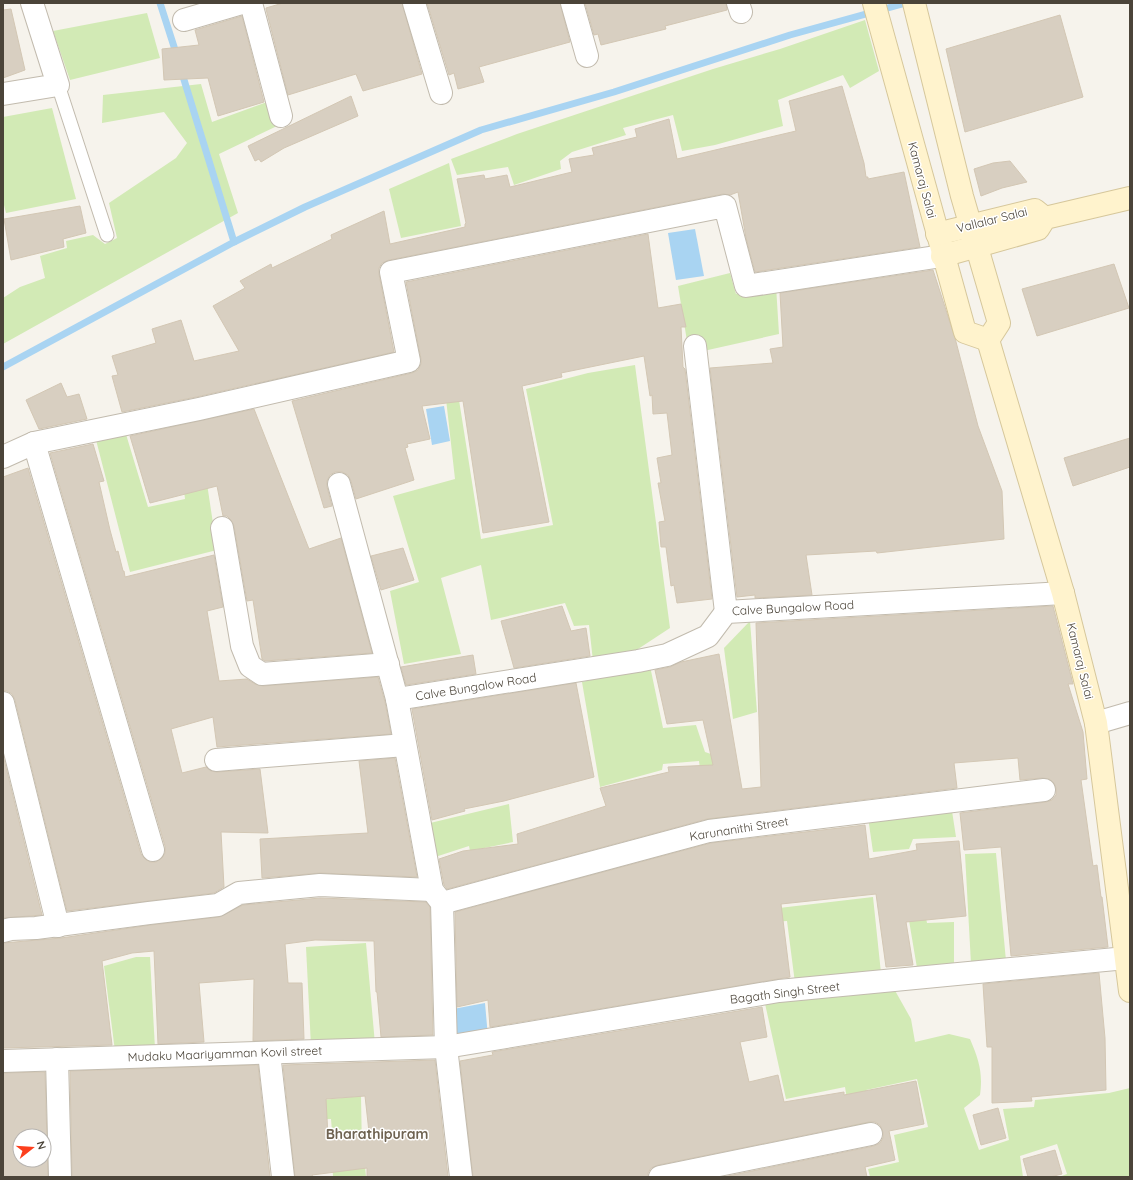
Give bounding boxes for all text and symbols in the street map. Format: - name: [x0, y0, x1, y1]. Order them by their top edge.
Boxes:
- street label: Kamaraj Salai: [905, 140, 940, 220]
- street label: Vallalar Salai: [955, 203, 1029, 236]
- street label: Calve Bungalow Road: [732, 597, 854, 618]
- street label: Kamaraj Salai: [1064, 621, 1097, 701]
- street label: Calve Bungalow Road: [414, 670, 537, 703]
- street label: Karunanithi Street: [688, 813, 790, 844]
- street label: Bagath Singh Street: [729, 978, 841, 1007]
- street label: Mudaku Maariyamman Kovil street: [127, 1043, 323, 1064]
- district label: Bharathipuram: [326, 1125, 428, 1143]
- north arrow: [12, 1128, 52, 1168]
- text: N: [34, 1139, 49, 1151]

